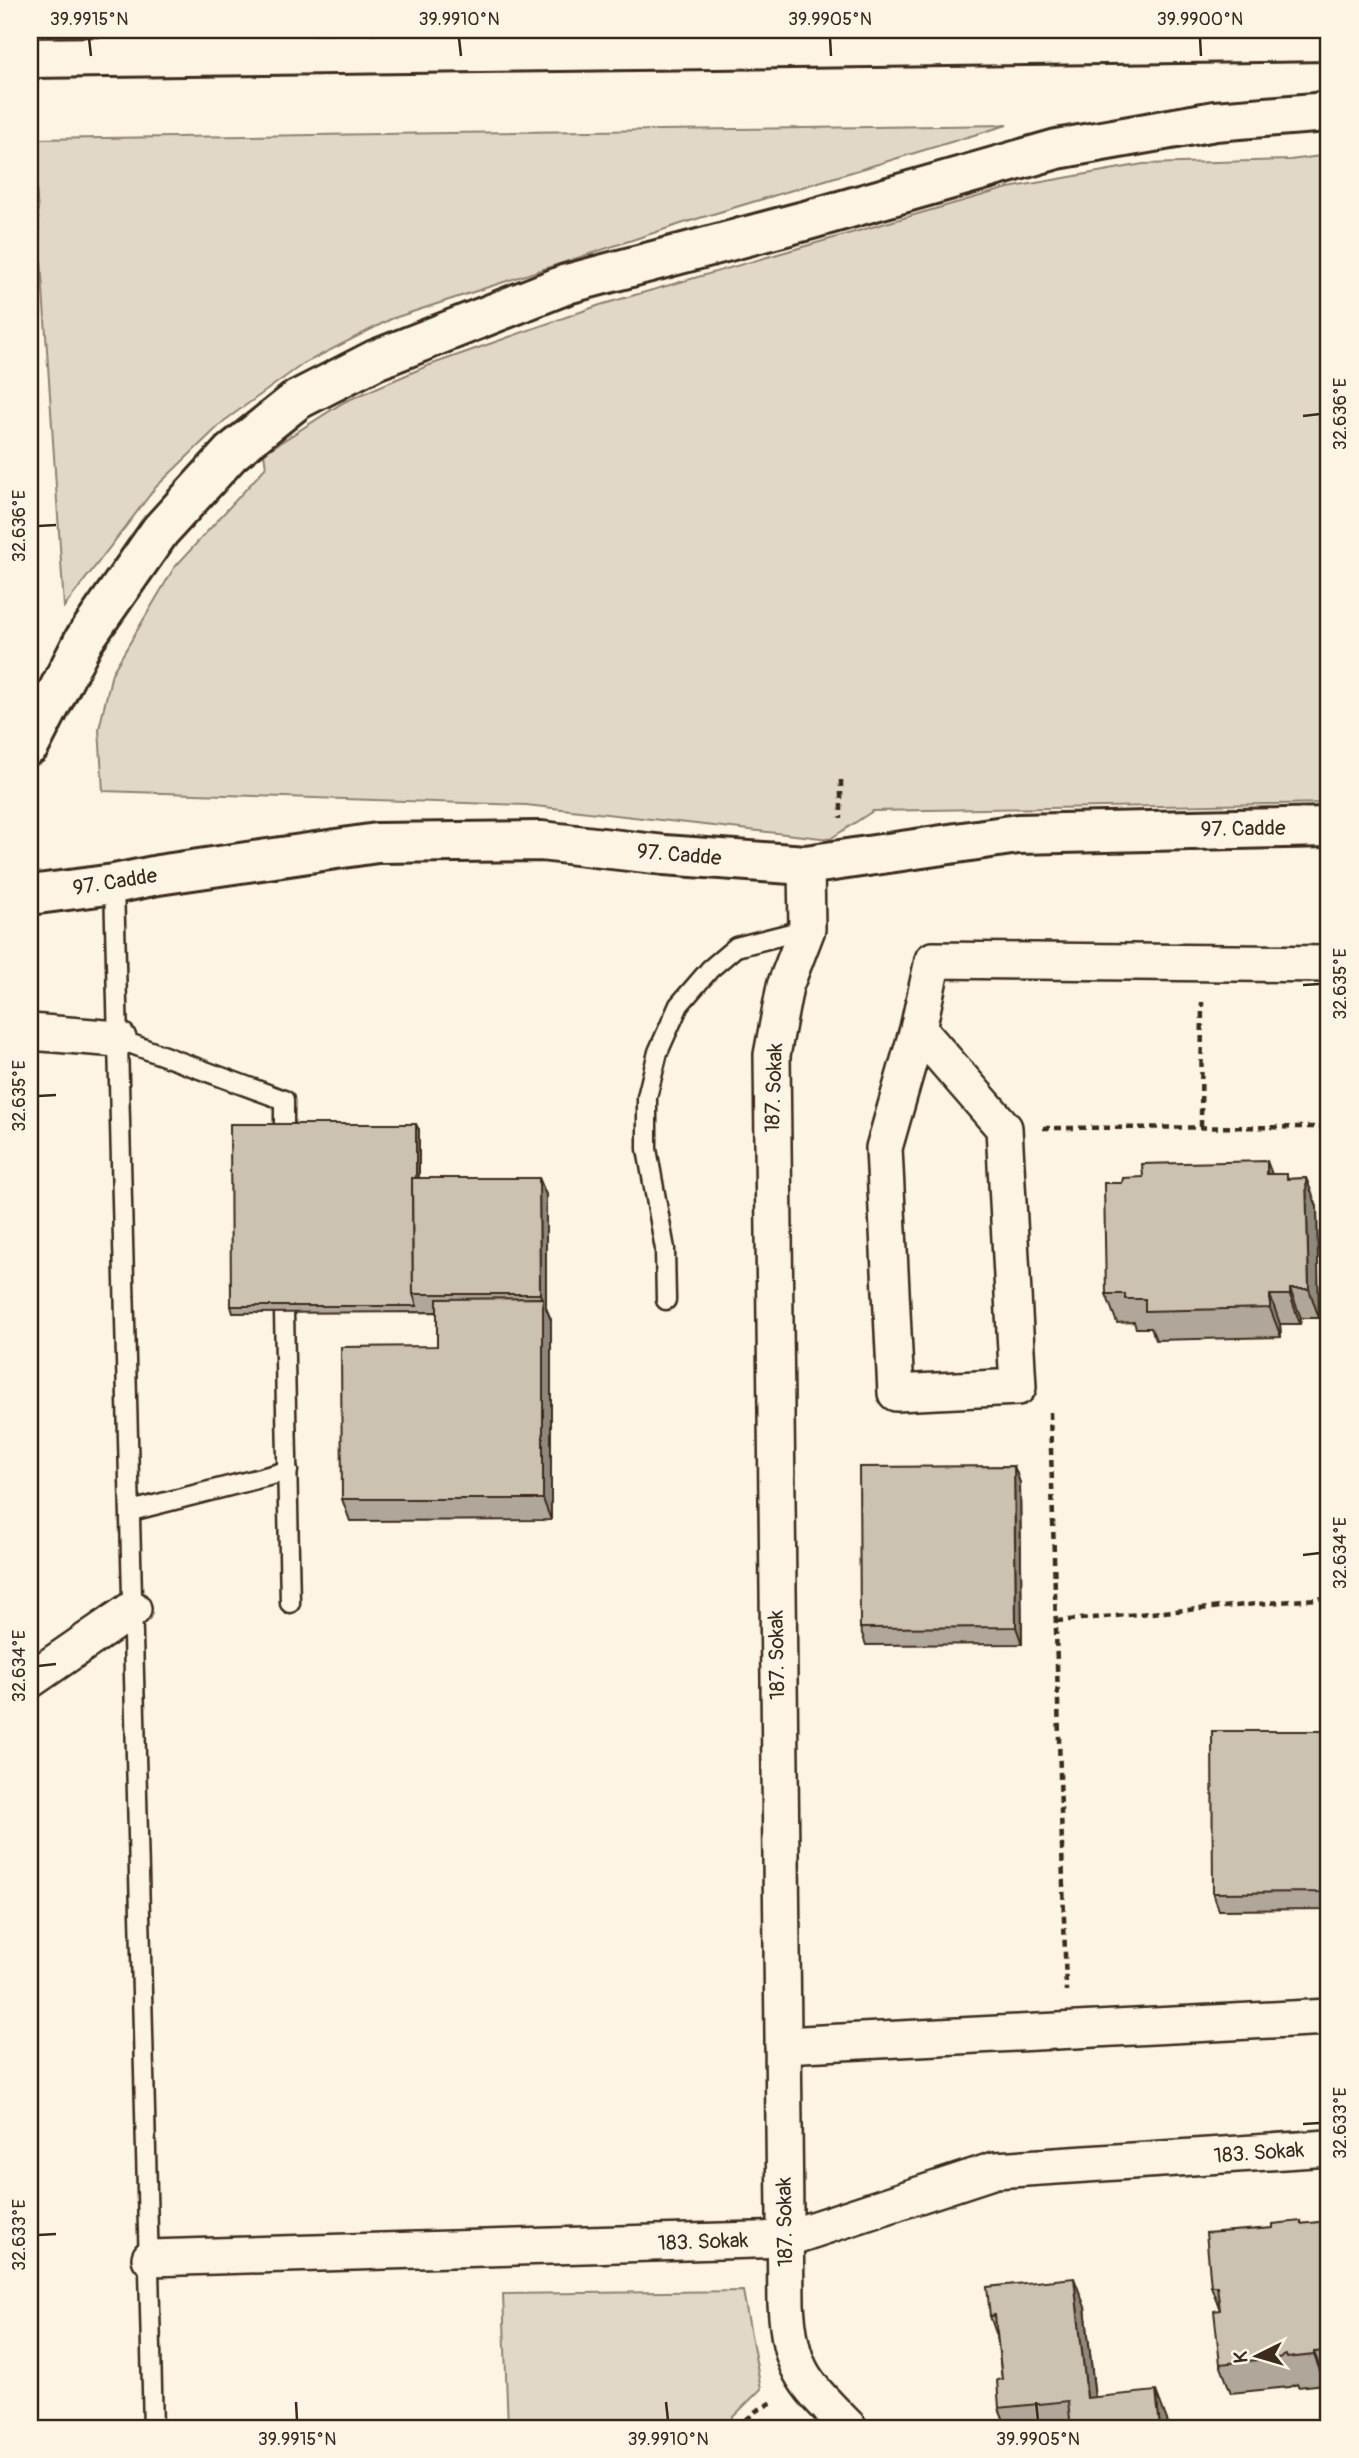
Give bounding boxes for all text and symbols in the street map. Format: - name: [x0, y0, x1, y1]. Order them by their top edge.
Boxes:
- text: 39.9915°N: [50, 8, 128, 31]
- text: 39.9910°N: [418, 8, 500, 31]
- text: 39.9905°N: [788, 8, 872, 31]
- text: 39.9900°N: [1157, 8, 1243, 31]
- text: 32.636°E: [1329, 378, 1352, 450]
- text: 32.636°E: [8, 490, 31, 562]
- street label: 97. Cadde: [1200, 815, 1286, 843]
- street label: 97. Cadde: [636, 838, 723, 872]
- street label: 97. Cadde: [71, 862, 160, 902]
- text: 32.635°E: [1329, 948, 1352, 1020]
- street label: 187. Sokak: [759, 1042, 789, 1133]
- text: 32.635°E: [8, 1060, 31, 1132]
- text: 32.634°E: [1329, 1517, 1352, 1589]
- street label: 187. Sokak: [763, 1610, 791, 1700]
- text: 32.634°E: [8, 1630, 31, 1702]
- text: 32.633°E: [1329, 2087, 1352, 2159]
- street label: 183. Sokak: [1213, 2136, 1305, 2170]
- street label: 187. Sokak: [771, 2177, 799, 2267]
- text: 32.633°E: [8, 2199, 31, 2271]
- street label: 183. Sokak: [657, 2227, 749, 2257]
- north arrow: [1222, 2322, 1292, 2392]
- text: K: [1229, 2350, 1254, 2364]
- text: 39.9915°N: [258, 2428, 336, 2451]
- text: 39.9910°N: [627, 2428, 709, 2451]
- text: 39.9905°N: [996, 2428, 1080, 2451]

